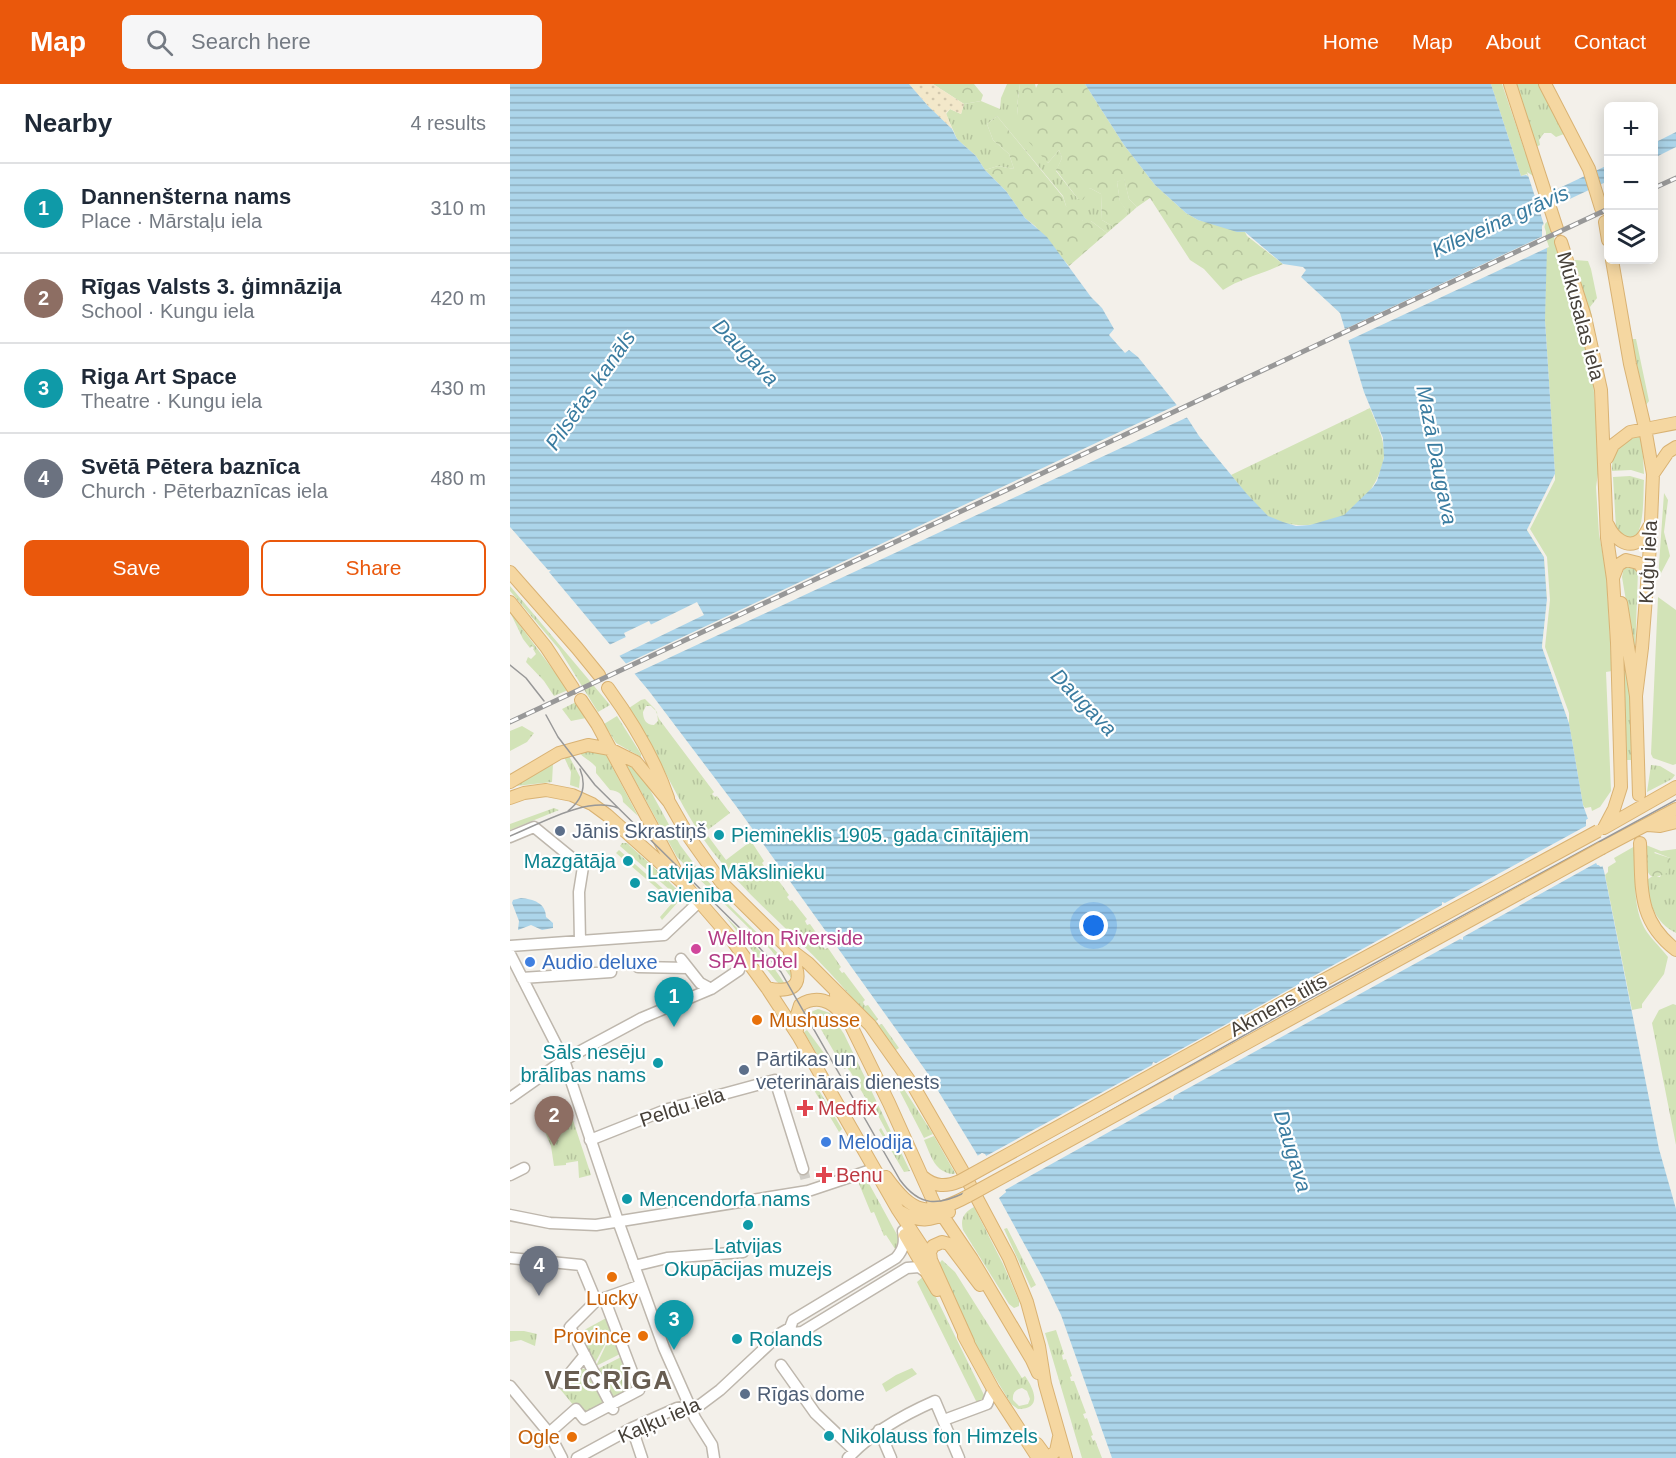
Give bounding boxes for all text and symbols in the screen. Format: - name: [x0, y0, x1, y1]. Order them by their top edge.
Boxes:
- search box: [122, 15, 542, 69]
- text: Map: [30, 26, 86, 57]
- icon: search: [143, 26, 176, 59]
- text: Search here: [191, 29, 311, 54]
- text: Home: [1323, 30, 1379, 53]
- text: Map: [1412, 30, 1453, 53]
- text: About: [1486, 30, 1541, 53]
- text: Contact: [1574, 30, 1646, 53]
- map controls: [1604, 102, 1658, 264]
- button: +: [1604, 102, 1658, 156]
- text: Nearby: [24, 108, 112, 138]
- text: 4 results: [410, 112, 486, 134]
- button: −: [1604, 156, 1658, 210]
- water label: Kīleveina grāvis: [1428, 180, 1572, 261]
- text: Dannenšterna nams: [81, 184, 291, 209]
- text: 1: [38, 197, 49, 219]
- text: 310 m: [430, 197, 486, 219]
- text: Place · Mārstaļu iela: [81, 210, 262, 232]
- button: layers: [1604, 210, 1658, 264]
- street label: Mūkusalas iela: [1553, 249, 1609, 384]
- text: Rīgas Valsts 3. ģimnāzija: [81, 274, 341, 299]
- text: 2: [38, 287, 49, 309]
- text: 420 m: [430, 287, 486, 309]
- text: School · Kungu iela: [81, 300, 254, 322]
- water label: Daugava: [709, 314, 783, 390]
- water label: Pilsētas kanāls: [540, 326, 640, 454]
- text: Riga Art Space: [81, 364, 237, 389]
- text: 3: [38, 377, 49, 399]
- text: 430 m: [430, 377, 486, 399]
- water label: Mazā Daugava: [1412, 383, 1462, 527]
- text: Theatre · Kungu iela: [81, 390, 262, 412]
- text: Svētā Pētera baznīca: [81, 454, 300, 479]
- text: 4: [38, 467, 49, 489]
- text: 480 m: [430, 467, 486, 489]
- text: Church · Pēterbaznīcas iela: [81, 480, 328, 502]
- street label: Kuģu iela: [1635, 519, 1661, 604]
- button: Save: [24, 540, 249, 596]
- button: Share: [261, 540, 486, 596]
- water label: Daugava: [1047, 664, 1121, 740]
- place label: Jānis Skrastiņš: [572, 820, 707, 842]
- marker: Jānis Skrastiņš: [553, 824, 567, 838]
- place label: Piemineklis 1905. gada cīnītājiem: [731, 824, 1029, 846]
- marker: Piemineklis 1905. gada cīnītājiem: [712, 828, 726, 842]
- place label: Mazgātāja: [524, 850, 617, 872]
- marker: Mazgātāja: [621, 854, 635, 868]
- place label: Latvijas Mākslinieku savienība: [647, 861, 825, 906]
- marker: Latvijas Mākslinieku savienība: [628, 876, 642, 890]
- your location: [1079, 911, 1108, 940]
- place label: Wellton Riverside SPA Hotel: [708, 927, 863, 972]
- marker: Wellton Riverside SPA Hotel: [689, 942, 703, 956]
- place label: Audio deluxe: [542, 951, 658, 973]
- marker: Audio deluxe: [523, 955, 537, 969]
- street label: Akmens tilts: [1226, 969, 1330, 1041]
- pin: 1: [654, 978, 694, 1027]
- place label: Mushusse: [769, 1009, 860, 1031]
- marker: Mushusse: [750, 1013, 764, 1027]
- place label: Sāls nesēju brālības nams: [520, 1041, 646, 1086]
- place label: Pārtikas un veterinārais dienests: [756, 1048, 939, 1093]
- marker: Sāls nesēju brālības nams: [651, 1056, 665, 1070]
- marker: Pārtikas un veterinārais dienests: [737, 1063, 751, 1077]
- street label: Peldu iela: [637, 1083, 728, 1131]
- pin: 2: [534, 1096, 573, 1146]
- place label: Medfix: [818, 1097, 877, 1119]
- marker: Medfix: [796, 1099, 814, 1117]
- water label: Daugava: [1270, 1107, 1316, 1195]
- place label: Melodija: [838, 1131, 913, 1153]
- marker: Melodija: [819, 1135, 833, 1149]
- place label: Benu: [836, 1164, 883, 1186]
- marker: Benu: [817, 1168, 831, 1182]
- place label: Mencendorfa nams: [639, 1188, 810, 1210]
- marker: Mencendorfa nams: [620, 1192, 634, 1206]
- marker: Latvijas Okupācijas muzejs: [741, 1218, 755, 1232]
- place label: Latvijas Okupācijas muzejs: [664, 1235, 832, 1280]
- pin: 4: [519, 1246, 558, 1296]
- marker: Lucky: [605, 1270, 619, 1284]
- place label: Lucky: [586, 1287, 638, 1309]
- pin: 3: [654, 1300, 694, 1350]
- place label: Province: [553, 1325, 631, 1347]
- place label: Rolands: [749, 1328, 822, 1350]
- marker: Province: [636, 1329, 650, 1343]
- marker: Rolands: [730, 1332, 744, 1346]
- district label: VECRĪGA: [545, 1365, 673, 1395]
- place label: Rīgas dome: [757, 1383, 865, 1405]
- marker: Rīgas dome: [738, 1387, 752, 1401]
- street label: Kaļķu iela: [615, 1393, 704, 1447]
- place label: Nikolauss fon Himzels: [841, 1425, 1038, 1447]
- place label: Ogle: [518, 1426, 560, 1448]
- marker: Nikolauss fon Himzels: [822, 1429, 836, 1443]
- marker: Ogle: [565, 1430, 579, 1444]

